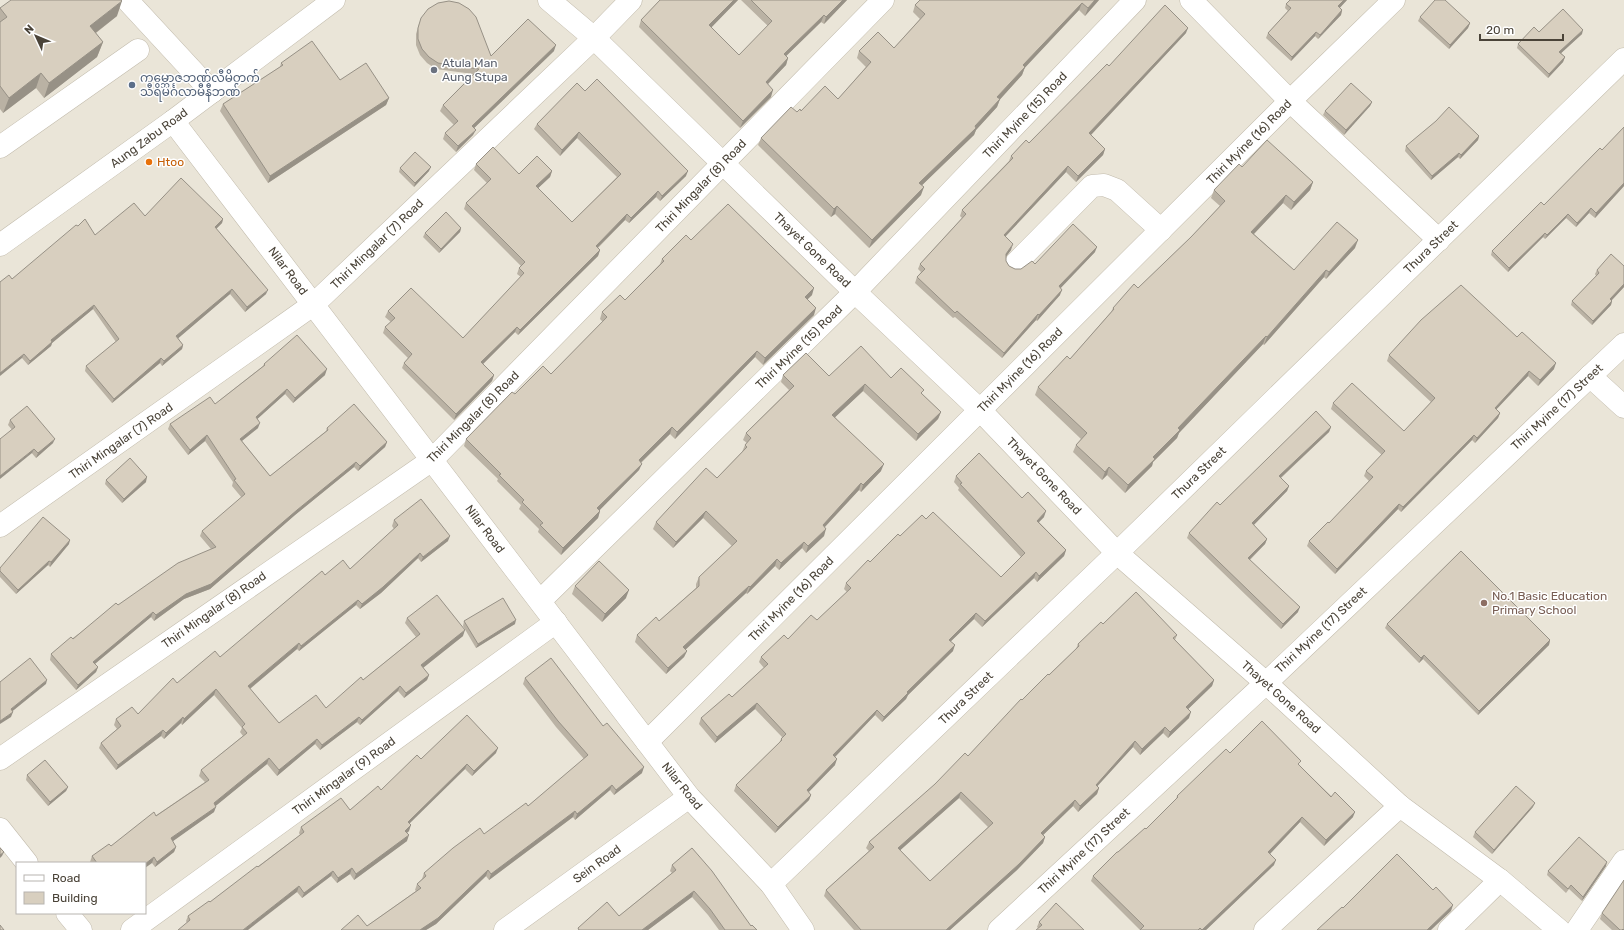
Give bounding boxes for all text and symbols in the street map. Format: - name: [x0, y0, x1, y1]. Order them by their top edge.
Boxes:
- north arrow: [16, 16, 56, 56]
- scale bar: [1480, 16, 1563, 42]
- text: N: [22, 22, 37, 37]
- text: 20 m: [1486, 23, 1514, 37]
- place label: Atula Man Aung Stupa: [442, 56, 508, 84]
- marker: Atula Man Aung Stupa: [429, 65, 439, 75]
- place label: ကမ္ဘောဇဘဏ်လီမိတက် သီရိမင်္ဂလာမီနီဘဏ်: [140, 69, 260, 102]
- street label: Thiri Myine (15) Road: [980, 69, 1070, 161]
- marker: ကမ္ဘောဇဘဏ်လီမိတက် သီရိမင်္ဂလာမီနီဘဏ်: [127, 80, 137, 90]
- street label: Thiri Myine (16) Road: [1204, 97, 1294, 187]
- street label: Aung Zabu Road: [108, 105, 190, 171]
- street label: Thiri Mingalar (8) Road: [653, 137, 749, 235]
- place label: Htoo: [157, 155, 184, 169]
- marker: Htoo: [144, 157, 154, 167]
- street label: Thiri Mingalar (7) Road: [328, 196, 426, 292]
- street label: Thayet Gone Road: [771, 210, 853, 290]
- street label: Thura Street: [1401, 217, 1461, 276]
- street label: Nilar Road: [265, 244, 311, 298]
- street label: Thiri Myine (15) Road: [753, 302, 845, 392]
- street label: Thiri Myine (16) Road: [975, 325, 1065, 415]
- street label: Thiri Myine (17) Street: [1508, 361, 1606, 453]
- street label: Thiri Mingalar (8) Road: [424, 368, 522, 466]
- street label: Thiri Mingalar (7) Road: [66, 400, 176, 482]
- street label: Thayet Gone Road: [1004, 435, 1084, 517]
- street label: Thura Street: [1169, 443, 1229, 502]
- street label: Nilar Road: [462, 502, 508, 556]
- street label: Thiri Myine (16) Road: [746, 554, 836, 644]
- street label: Thiri Mingalar (8) Road: [159, 569, 269, 651]
- street label: Thiri Myine (17) Street: [1272, 584, 1370, 676]
- place label: No.1 Basic Education Primary School: [1492, 589, 1607, 617]
- marker: No.1 Basic Education Primary School: [1479, 598, 1489, 608]
- street label: Thayet Gone Road: [1239, 658, 1323, 736]
- street label: Thura Street: [936, 668, 996, 727]
- street label: Thiri Mingalar (9) Road: [290, 734, 398, 818]
- street label: Nilar Road: [659, 760, 705, 812]
- street label: Thiri Myine (17) Street: [1035, 805, 1133, 897]
- street label: Sein Road: [570, 842, 624, 886]
- legend: [16, 862, 146, 914]
- text: Road: [52, 871, 80, 885]
- text: Building: [52, 891, 98, 905]

